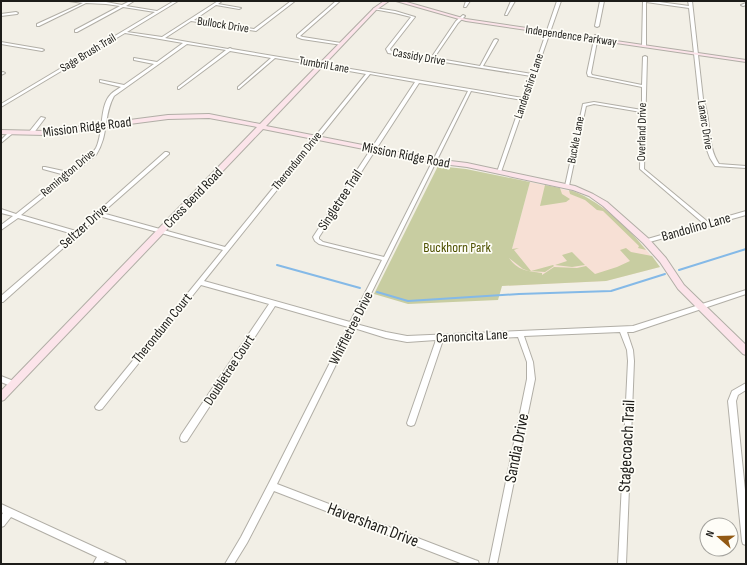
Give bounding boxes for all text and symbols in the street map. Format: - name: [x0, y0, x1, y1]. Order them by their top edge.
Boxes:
- street label: Bullock Drive: [196, 14, 250, 37]
- street label: Independence Parkway: [524, 22, 618, 50]
- street label: Sage Brush Trail: [57, 30, 119, 76]
- street label: Cassidy Drive: [391, 45, 447, 69]
- street label: Landershire Lane: [511, 51, 547, 121]
- street label: Tumbril Lane: [298, 53, 350, 77]
- street label: Lanarc Drive: [694, 99, 716, 151]
- street label: Overland Drive: [634, 102, 650, 161]
- street label: Mission Ridge Road: [42, 113, 132, 141]
- street label: Buckle Lane: [564, 115, 588, 165]
- street label: Therondunn Drive: [269, 128, 325, 193]
- street label: Mission Ridge Road: [361, 138, 451, 172]
- street label: Remington Drive: [38, 146, 98, 200]
- street label: Cross Bend Road: [160, 164, 226, 232]
- street label: Singletree Trail: [314, 166, 366, 234]
- street label: Seltzer Drive: [56, 200, 112, 252]
- street label: Bandolino Lane: [660, 209, 732, 245]
- park label: Buckhorn Park: [423, 239, 491, 256]
- street label: Therondunn Court: [129, 289, 195, 367]
- street label: Whiffletree Drive: [325, 289, 377, 367]
- street label: Canoncita Lane: [436, 326, 508, 346]
- street label: Doubletree Court: [200, 331, 258, 409]
- street label: Stagecoach Trail: [615, 399, 639, 493]
- street label: Sandia Drive: [500, 411, 534, 484]
- street label: Haversham Drive: [325, 498, 422, 552]
- north arrow: [699, 517, 739, 557]
- text: N: [703, 529, 717, 539]

